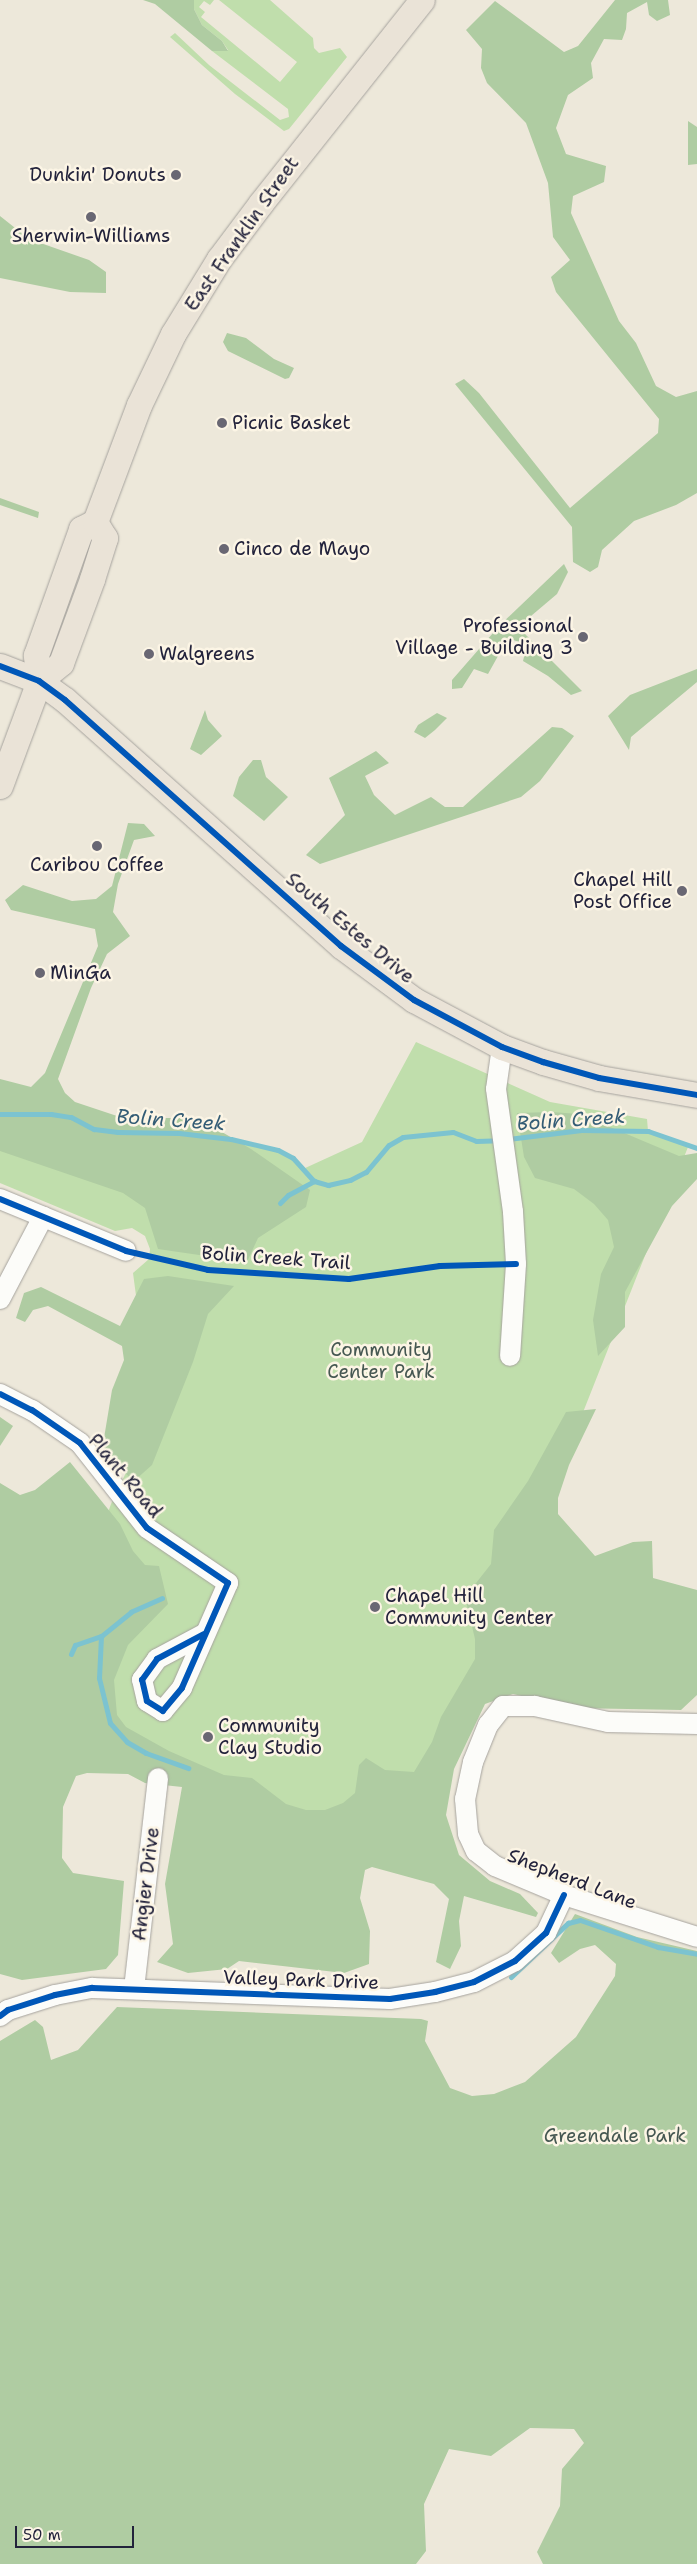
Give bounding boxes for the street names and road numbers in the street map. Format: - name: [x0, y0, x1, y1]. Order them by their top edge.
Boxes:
- street label: East Franklin Street: [180, 152, 304, 316]
- street label: South Estes Drive: [281, 868, 419, 988]
- street label: Bolin Creek Trail: [201, 1241, 351, 1275]
- street label: Plant Road: [83, 1429, 167, 1523]
- street label: Angier Drive: [128, 1826, 164, 1942]
- street label: Shepherd Lane: [504, 1844, 640, 1914]
- street label: Valley Park Drive: [223, 1966, 379, 1994]

